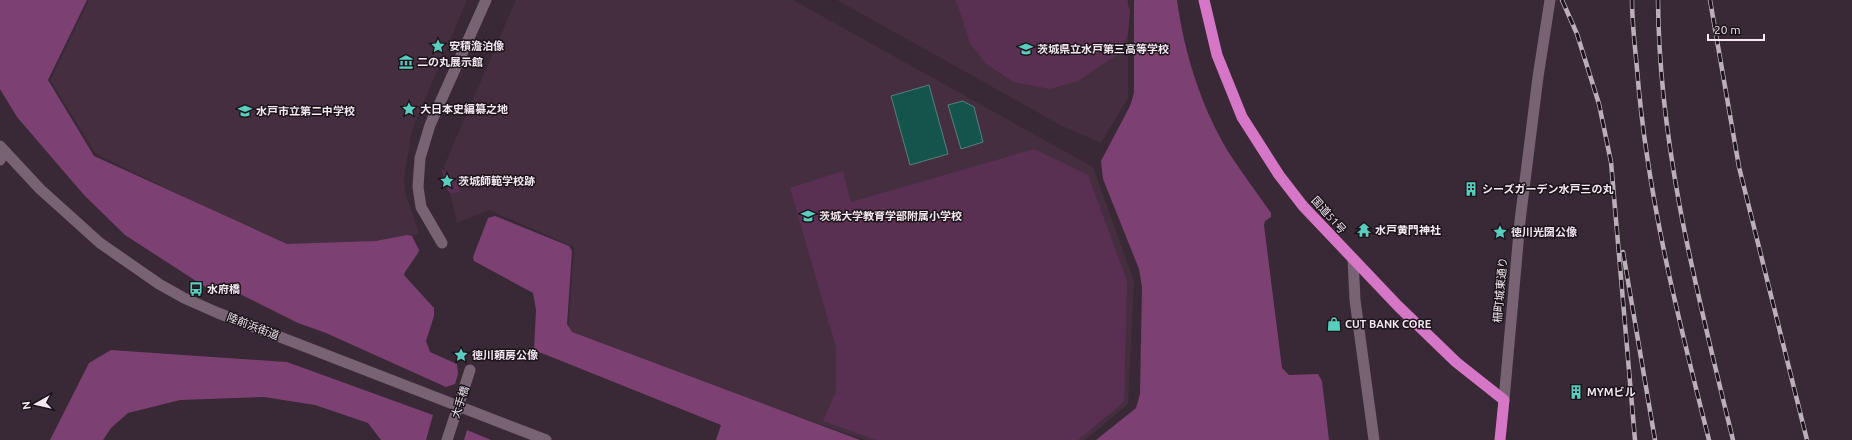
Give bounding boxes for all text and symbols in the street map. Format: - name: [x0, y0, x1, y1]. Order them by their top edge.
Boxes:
- scale bar: [1708, 16, 1764, 42]
- text: 20 m: [1714, 23, 1741, 36]
- place icon: 安積澹泊像: [430, 38, 446, 54]
- place label: 安積澹泊像: [449, 40, 504, 52]
- school or university icon: 茨城県立水戸第三高等学校: [1018, 41, 1034, 57]
- place label: 茨城県立水戸第三高等学校: [1037, 43, 1169, 55]
- museum icon: 二の丸展示館: [398, 54, 414, 70]
- place label: 二の丸展示館: [417, 56, 483, 68]
- place icon: 大日本史編纂之地: [401, 101, 417, 117]
- school or university icon: 水戸市立第二中学校: [237, 103, 253, 119]
- place label: 大日本史編纂之地: [420, 103, 508, 115]
- place label: 水戸市立第二中学校: [256, 105, 355, 117]
- place icon: 茨城師範学校跡: [439, 173, 455, 189]
- place label: 茨城師範学校跡: [458, 175, 535, 187]
- building icon: シーズガーデン水戸三の丸: [1463, 181, 1479, 197]
- place label: シーズガーデン水戸三の丸: [1482, 183, 1613, 195]
- street label: 国道51号: [1309, 194, 1349, 236]
- school or university icon: 茨城大学教育学部附属小学校: [800, 208, 816, 224]
- place label: 茨城大学教育学部附属小学校: [819, 210, 962, 222]
- temple icon: 水戸黄門神社: [1356, 222, 1372, 238]
- place label: 水戸黄門神社: [1375, 224, 1441, 236]
- place icon: 徳川光圀公像: [1492, 224, 1508, 240]
- place label: 徳川光圀公像: [1511, 226, 1577, 238]
- street label: 柵町城東通り: [1491, 257, 1509, 323]
- bus stop icon: 水府橋: [188, 281, 204, 297]
- place label: 水府橋: [207, 283, 240, 295]
- street label: 陸前浜街道: [225, 311, 281, 341]
- shop icon: CUT BANK CORE: [1326, 316, 1342, 332]
- place label: CUT BANK CORE: [1345, 318, 1432, 330]
- place icon: 徳川頼房公像: [453, 347, 469, 363]
- place label: 徳川頼房公像: [472, 349, 538, 361]
- north arrow: [16, 384, 56, 424]
- street label: 大手橋: [449, 384, 471, 420]
- building icon: MYMビル: [1568, 384, 1584, 400]
- place label: MYMビル: [1587, 386, 1636, 398]
- text: N: [20, 400, 33, 410]

